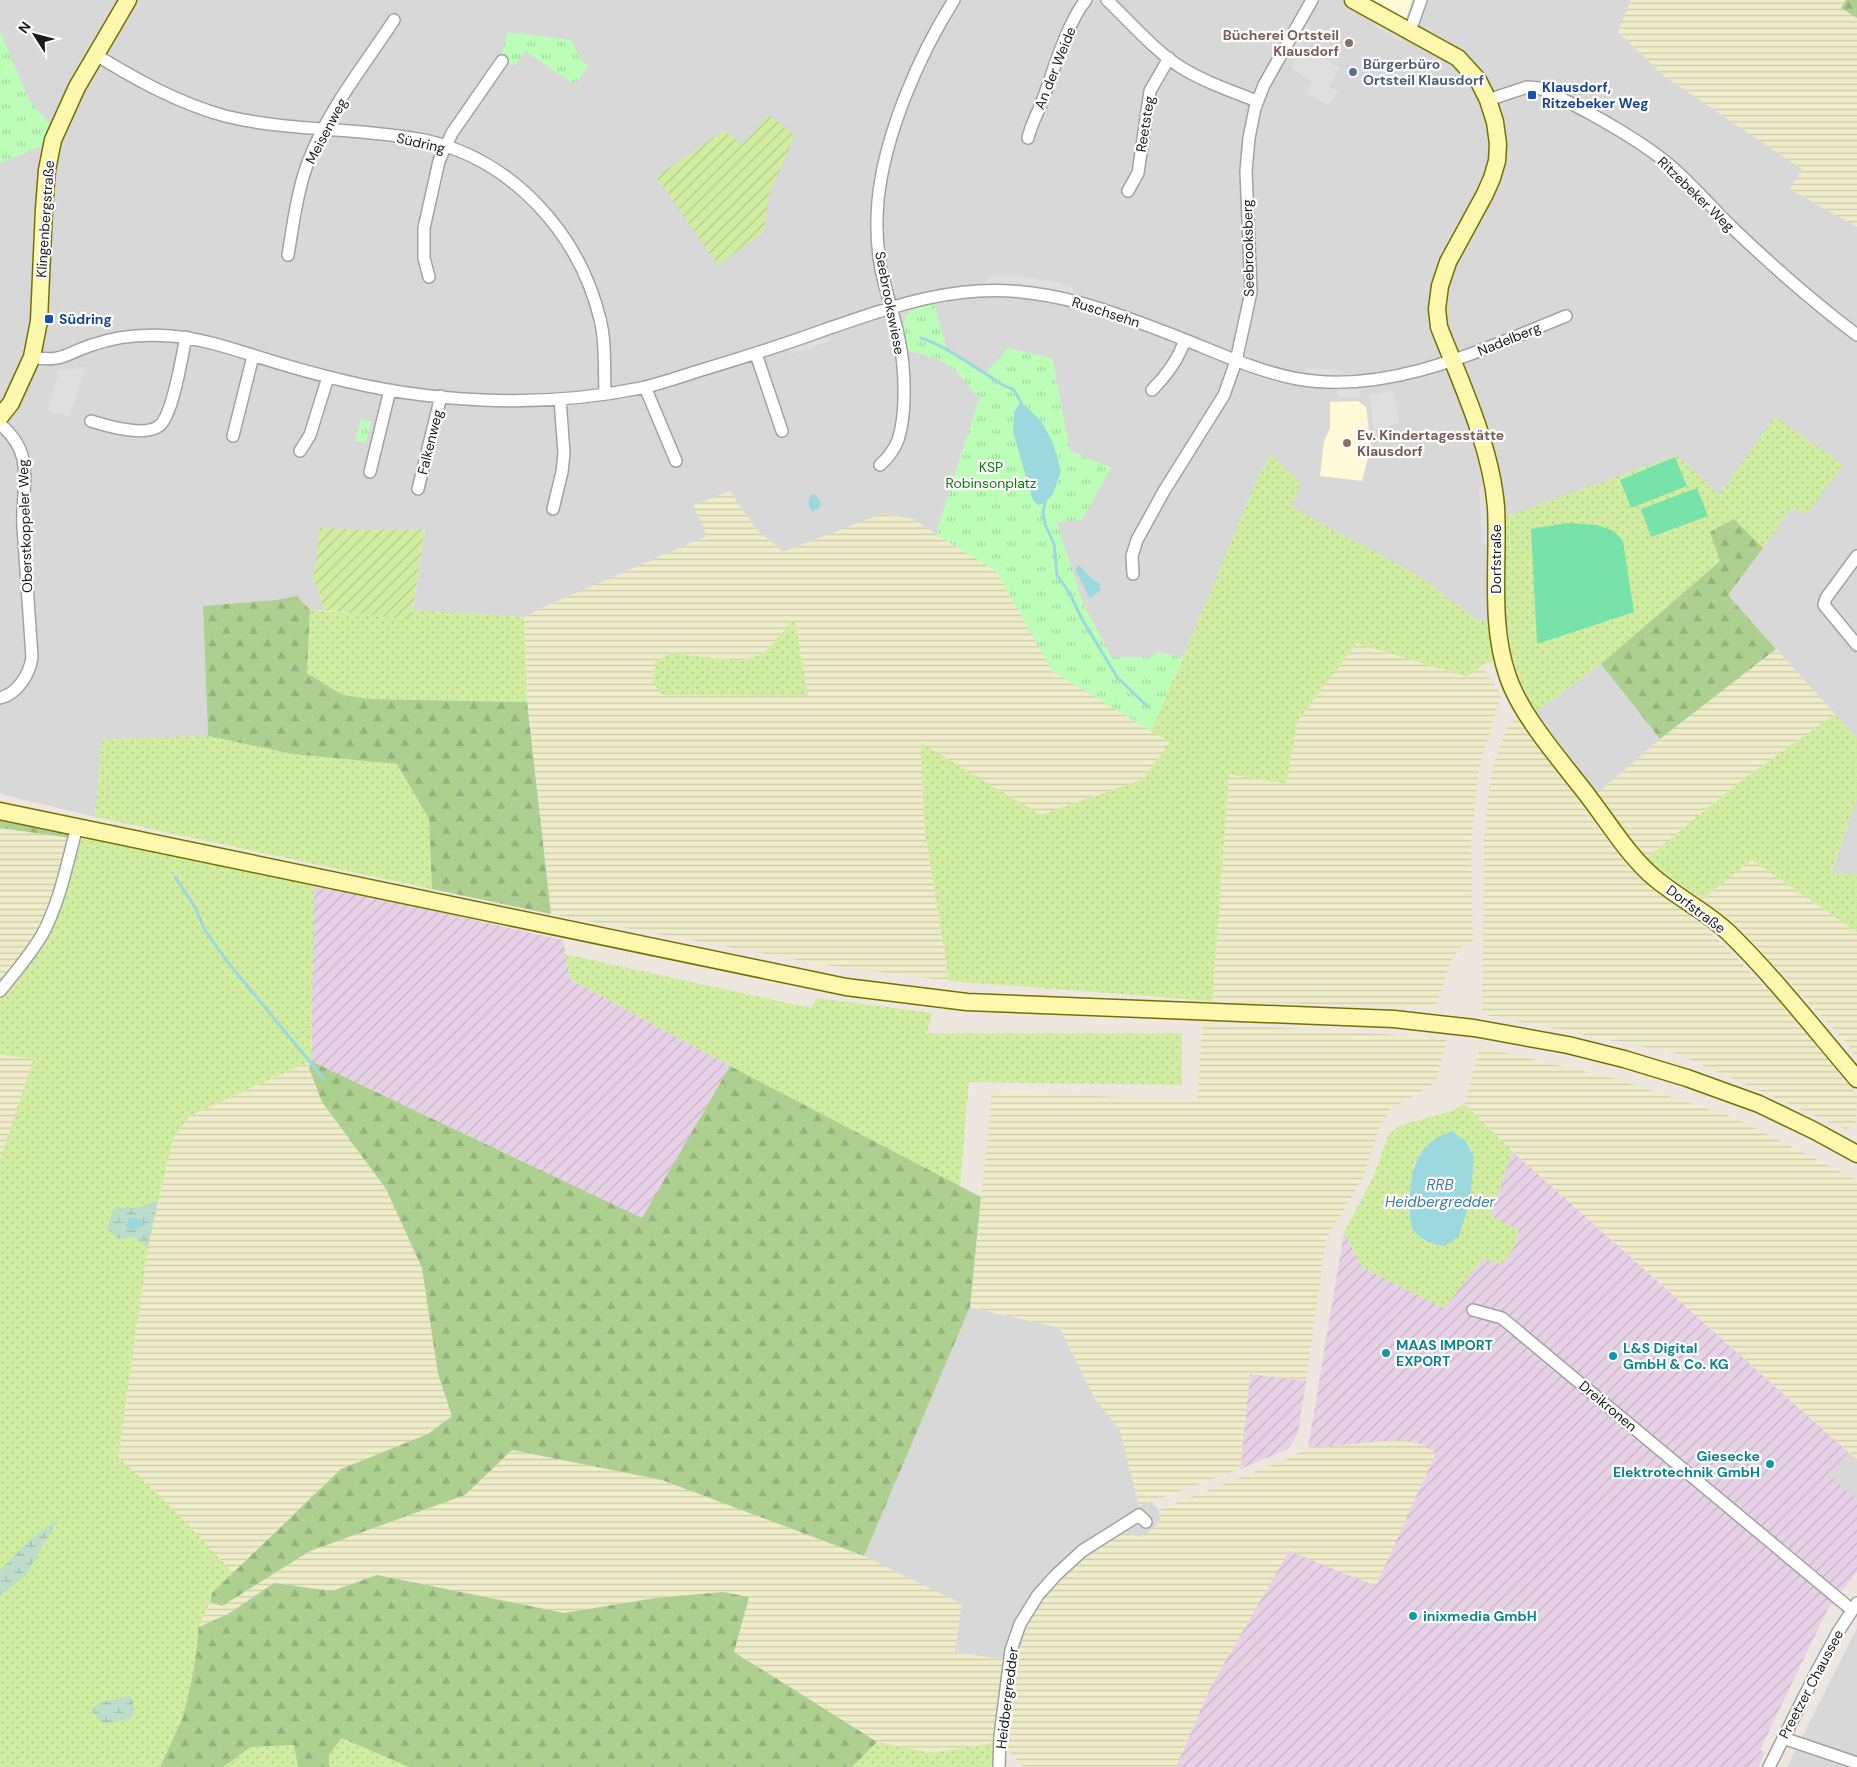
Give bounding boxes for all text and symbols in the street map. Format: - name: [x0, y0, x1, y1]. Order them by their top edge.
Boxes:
- north arrow: [10, 10, 60, 60]
- text: N: [14, 18, 35, 37]
- street label: An der Weide: [1030, 24, 1080, 112]
- place label: Bücherei Ortsteil Klausdorf: [1223, 26, 1339, 60]
- marker: Bücherei Ortsteil Klausdorf: [1343, 37, 1355, 49]
- place label: Bürgerbüro Ortsteil Klausdorf: [1363, 55, 1484, 89]
- marker: Bürgerbüro Ortsteil Klausdorf: [1347, 66, 1359, 78]
- place label: Klausdorf, Ritzebeker Weg: [1542, 78, 1649, 112]
- marker: Klausdorf, Ritzebeker Weg: [1526, 89, 1538, 101]
- street label: Reetsteg: [1132, 94, 1158, 153]
- street label: Meisenweg: [301, 95, 351, 167]
- street label: Südring: [395, 129, 447, 157]
- street label: Ritzebeker Weg: [1654, 153, 1738, 235]
- street label: Klingenbergstraße: [32, 160, 58, 278]
- street label: Seebrooksberg: [1238, 199, 1258, 297]
- street label: Seebrookswiese: [871, 250, 909, 356]
- street label: Ruschsehn: [1070, 293, 1142, 331]
- place label: Südring: [59, 310, 112, 328]
- marker: Südring: [43, 313, 55, 325]
- street label: Nadelberg: [1475, 318, 1543, 360]
- street label: Falkenweg: [413, 407, 447, 476]
- place label: Ev. Kindertagesstätte Klausdorf: [1357, 426, 1504, 460]
- marker: Ev. Kindertagesstätte Klausdorf: [1341, 437, 1353, 449]
- park label: KSP Robinsonplatz: [946, 458, 1036, 492]
- street label: Oberstkoppeler Weg: [14, 459, 36, 593]
- street label: Dorfstraße: [1487, 524, 1505, 594]
- street label: Dorfstraße: [1663, 881, 1729, 937]
- water label: RRB Heidbergredder: [1385, 1175, 1495, 1212]
- place label: MAAS IMPORT EXPORT: [1396, 1336, 1493, 1370]
- place label: L&S Digital GmbH & Co. KG: [1623, 1339, 1729, 1373]
- marker: MAAS IMPORT EXPORT: [1380, 1347, 1392, 1359]
- marker: L&S Digital GmbH & Co. KG: [1607, 1350, 1619, 1362]
- street label: Dreikronen: [1575, 1377, 1641, 1435]
- place label: Giesecke Elektrotechnik GmbH: [1613, 1447, 1760, 1481]
- marker: Giesecke Elektrotechnik GmbH: [1764, 1458, 1776, 1470]
- place label: inixmedia GmbH: [1423, 1607, 1537, 1625]
- marker: inixmedia GmbH: [1407, 1610, 1419, 1622]
- street label: Preetzer Chaussee: [1775, 1626, 1847, 1742]
- street label: Heidbergredder: [992, 1646, 1022, 1750]

